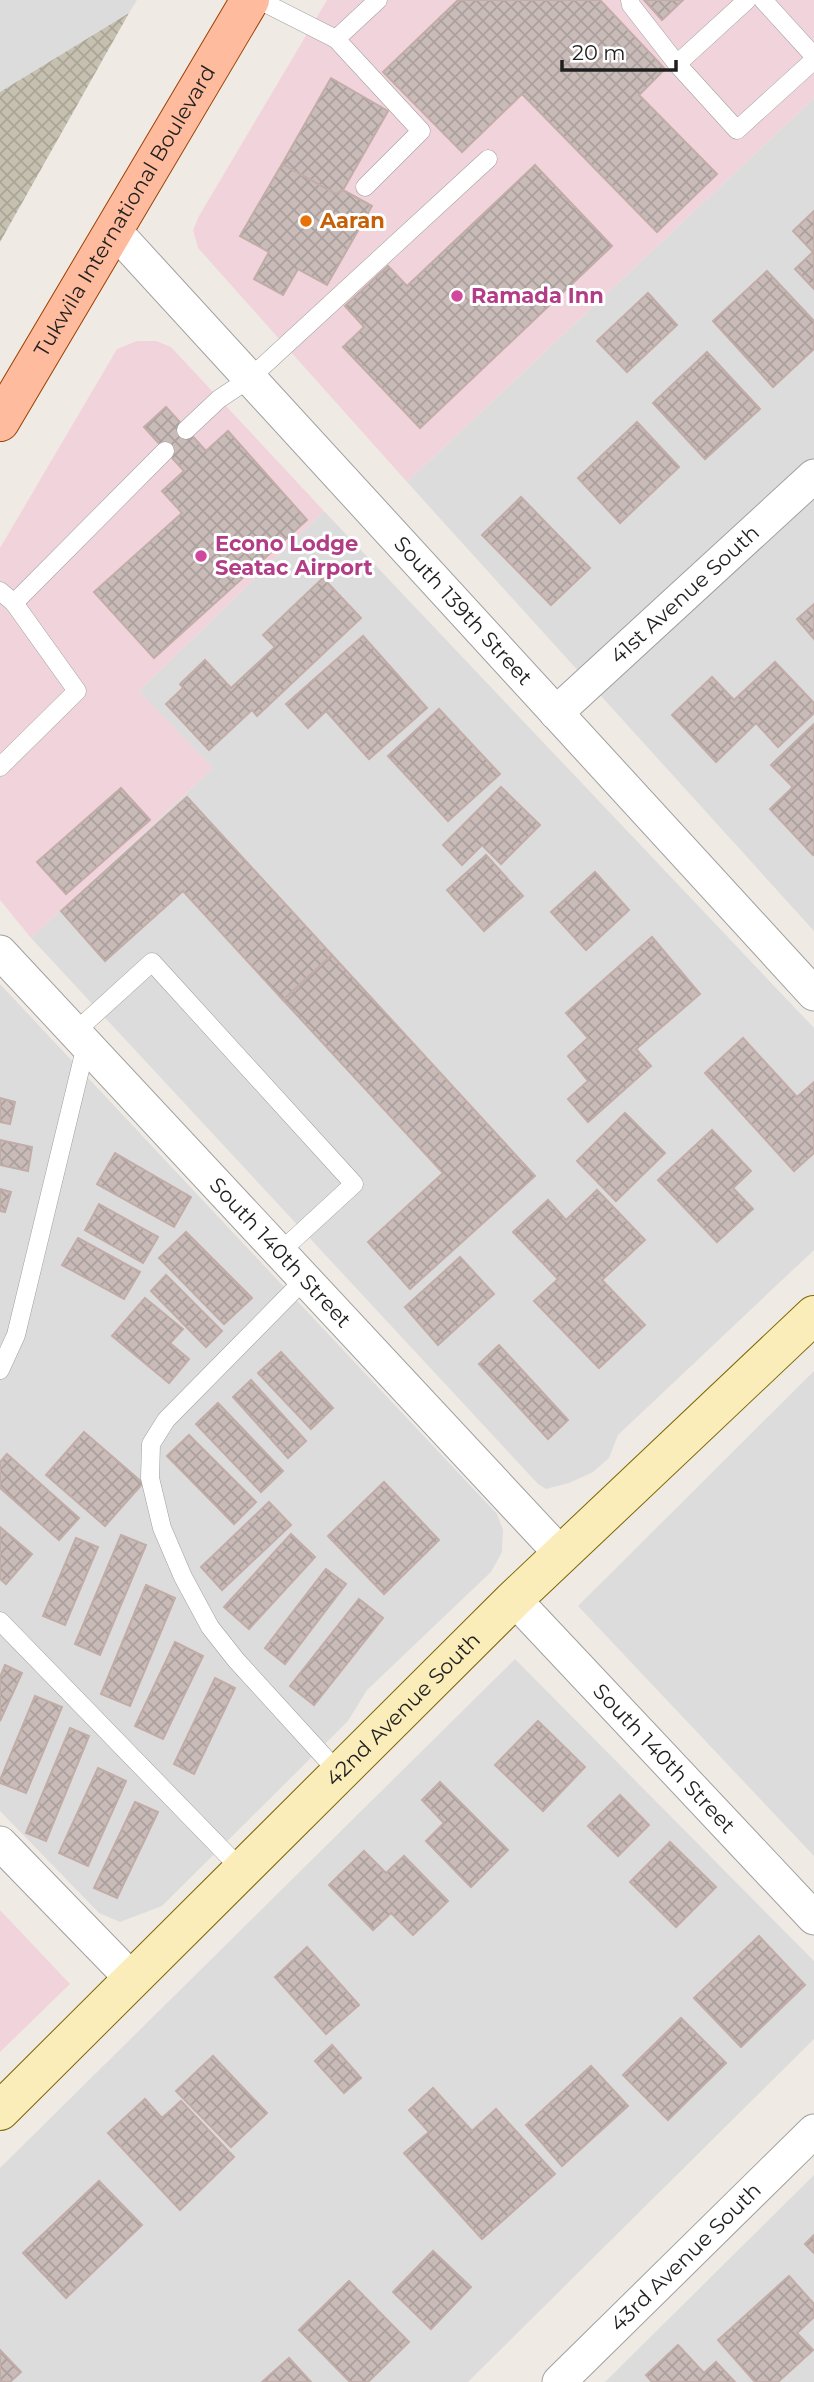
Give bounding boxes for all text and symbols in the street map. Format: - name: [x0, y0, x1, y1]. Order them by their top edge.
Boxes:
- scale bar: [562, 28, 676, 72]
- text: 20 m: [572, 40, 626, 65]
- street label: Tukwila International Boulevard: [29, 61, 220, 361]
- place label: Aaran: [319, 208, 385, 233]
- marker: Aaran: [298, 213, 314, 229]
- place label: Ramada Inn: [471, 283, 604, 308]
- marker: Ramada Inn: [449, 288, 465, 304]
- street label: 41st Avenue South: [605, 520, 764, 669]
- place label: Econo Lodge Seatac Airport: [215, 531, 373, 580]
- street label: South 139th Street: [389, 531, 538, 690]
- marker: Econo Lodge Seatac Airport: [193, 548, 209, 564]
- street label: South 140th Street: [205, 1172, 356, 1332]
- street label: 42nd Avenue South: [320, 1627, 485, 1791]
- street label: South 140th Street: [588, 1678, 741, 1838]
- street label: 43rd Avenue South: [605, 2177, 766, 2336]

